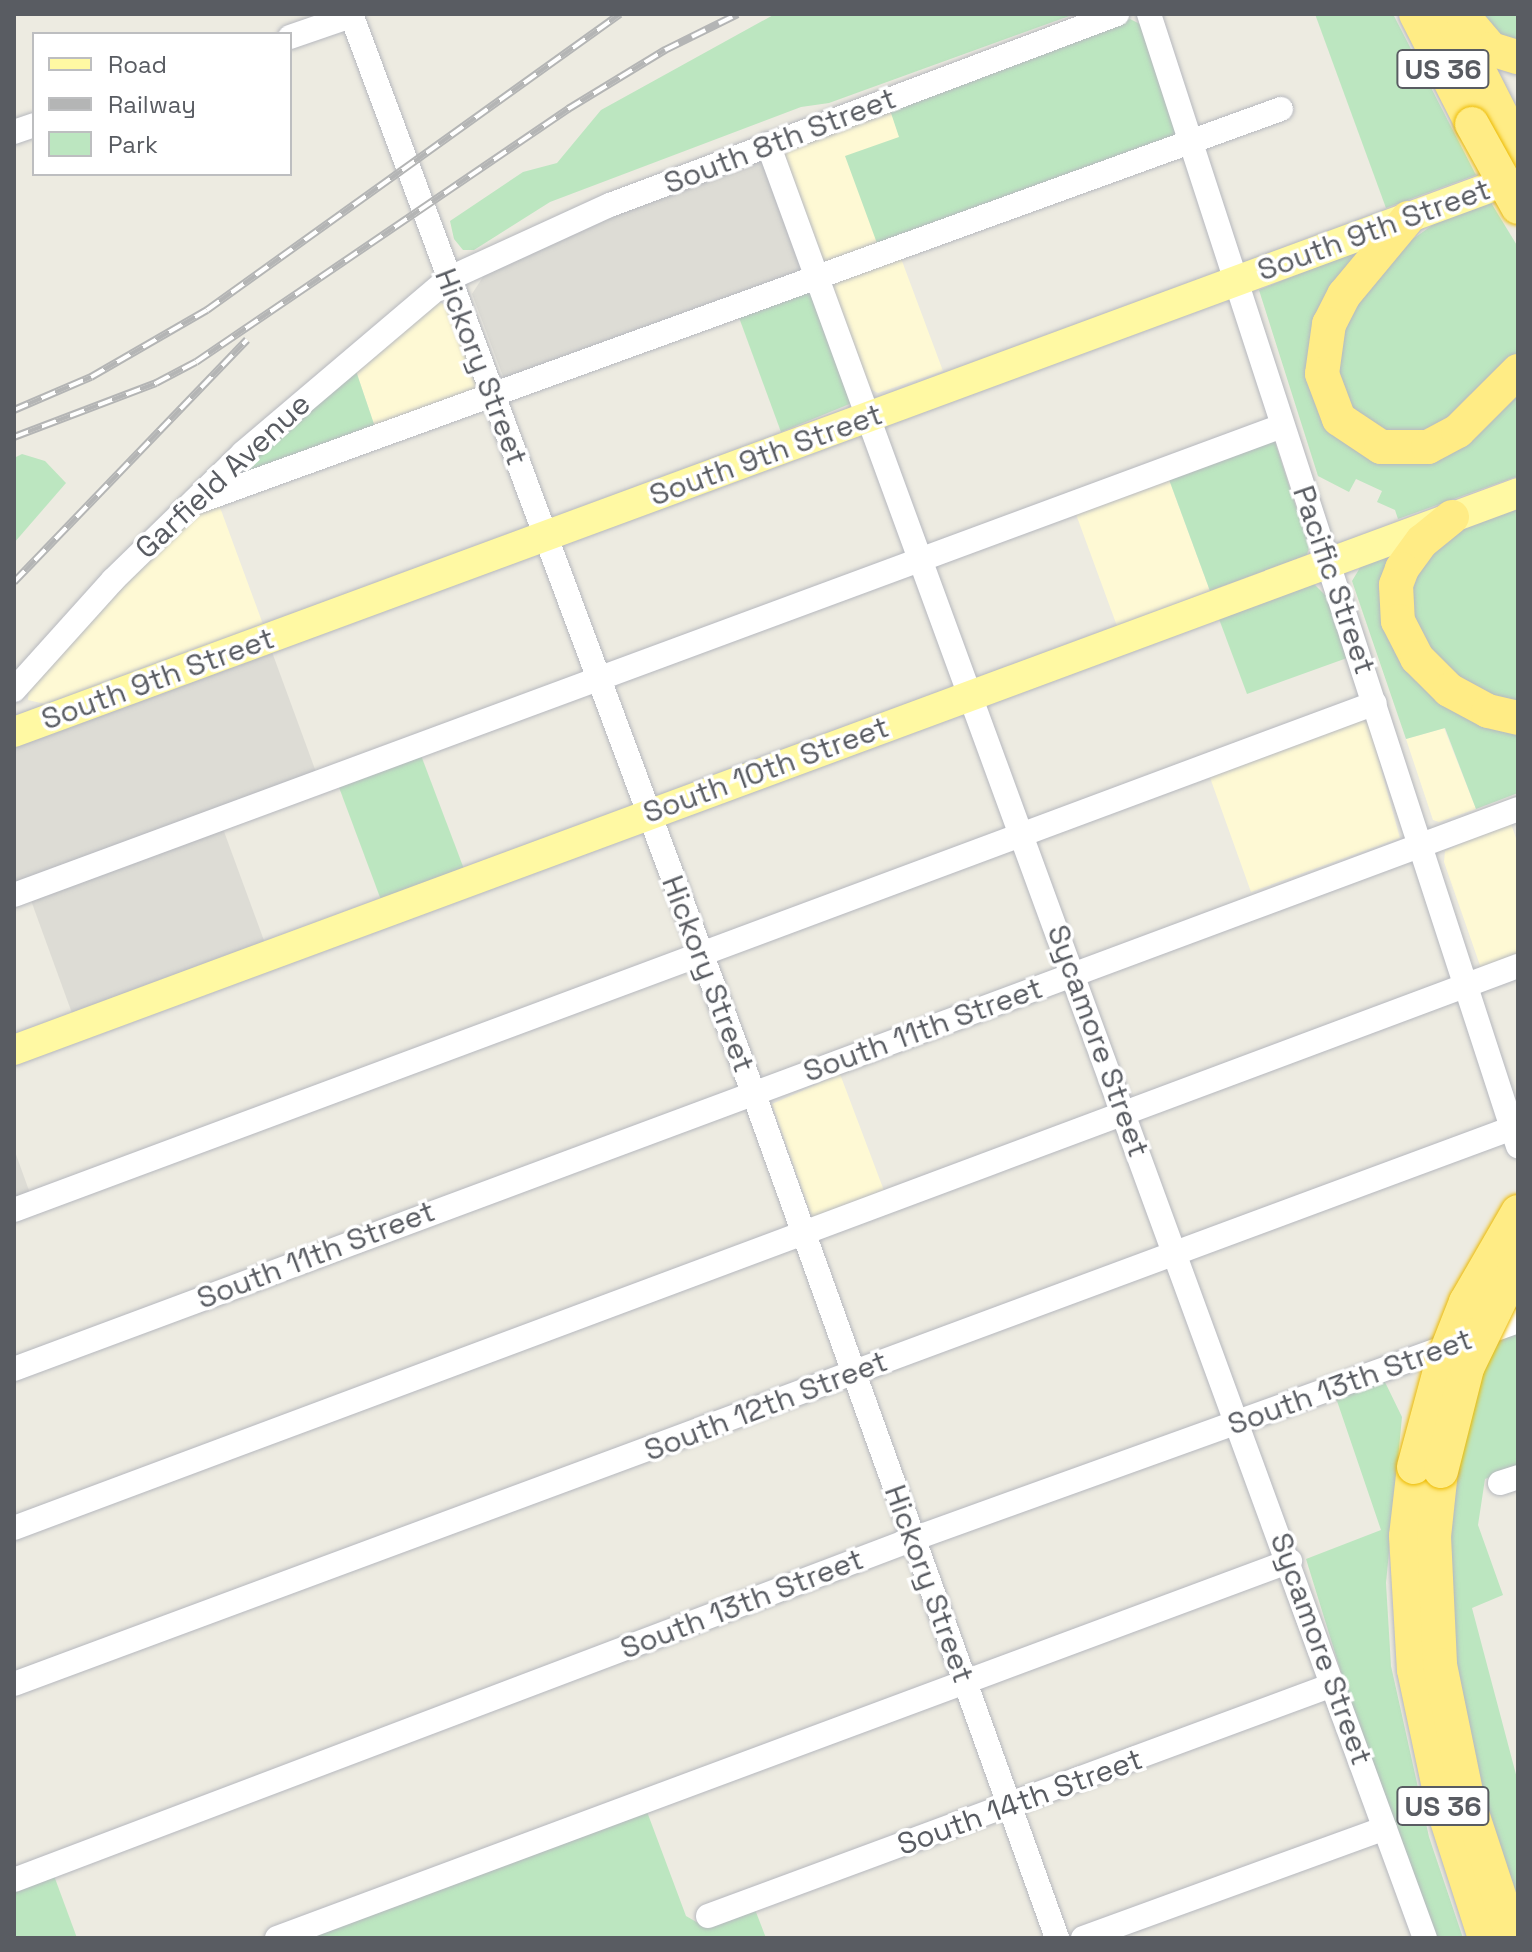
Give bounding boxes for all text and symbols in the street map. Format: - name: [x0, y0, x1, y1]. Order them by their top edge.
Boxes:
- legend: [32, 32, 292, 176]
- road number: US 36: [1395, 45, 1491, 93]
- text: Road: [108, 49, 167, 80]
- street label: South 8th Street: [659, 80, 901, 202]
- text: Railway: [108, 89, 196, 120]
- text: Park: [108, 129, 158, 160]
- street label: South 9th Street: [1253, 171, 1495, 289]
- street label: Hickory Street: [427, 263, 535, 471]
- street label: Garfield Avenue: [128, 386, 318, 566]
- street label: South 9th Street: [645, 396, 887, 514]
- street label: Pacific Street: [1285, 481, 1383, 679]
- street label: South 9th Street: [37, 620, 279, 738]
- street label: South 10th Street: [638, 709, 894, 831]
- street label: Hickory Street: [654, 870, 762, 1078]
- street label: Sycamore Street: [1039, 920, 1157, 1162]
- street label: South 11th Street: [799, 970, 1047, 1090]
- street label: South 11th Street: [192, 1193, 440, 1317]
- street label: South 13th Street: [1223, 1321, 1477, 1443]
- street label: South 12th Street: [639, 1343, 893, 1469]
- street label: Hickory Street: [877, 1480, 981, 1688]
- street label: Sycamore Street: [1262, 1528, 1380, 1770]
- street label: South 13th Street: [615, 1541, 869, 1667]
- street label: South 14th Street: [893, 1741, 1147, 1863]
- road number: US 36: [1395, 1782, 1491, 1830]

